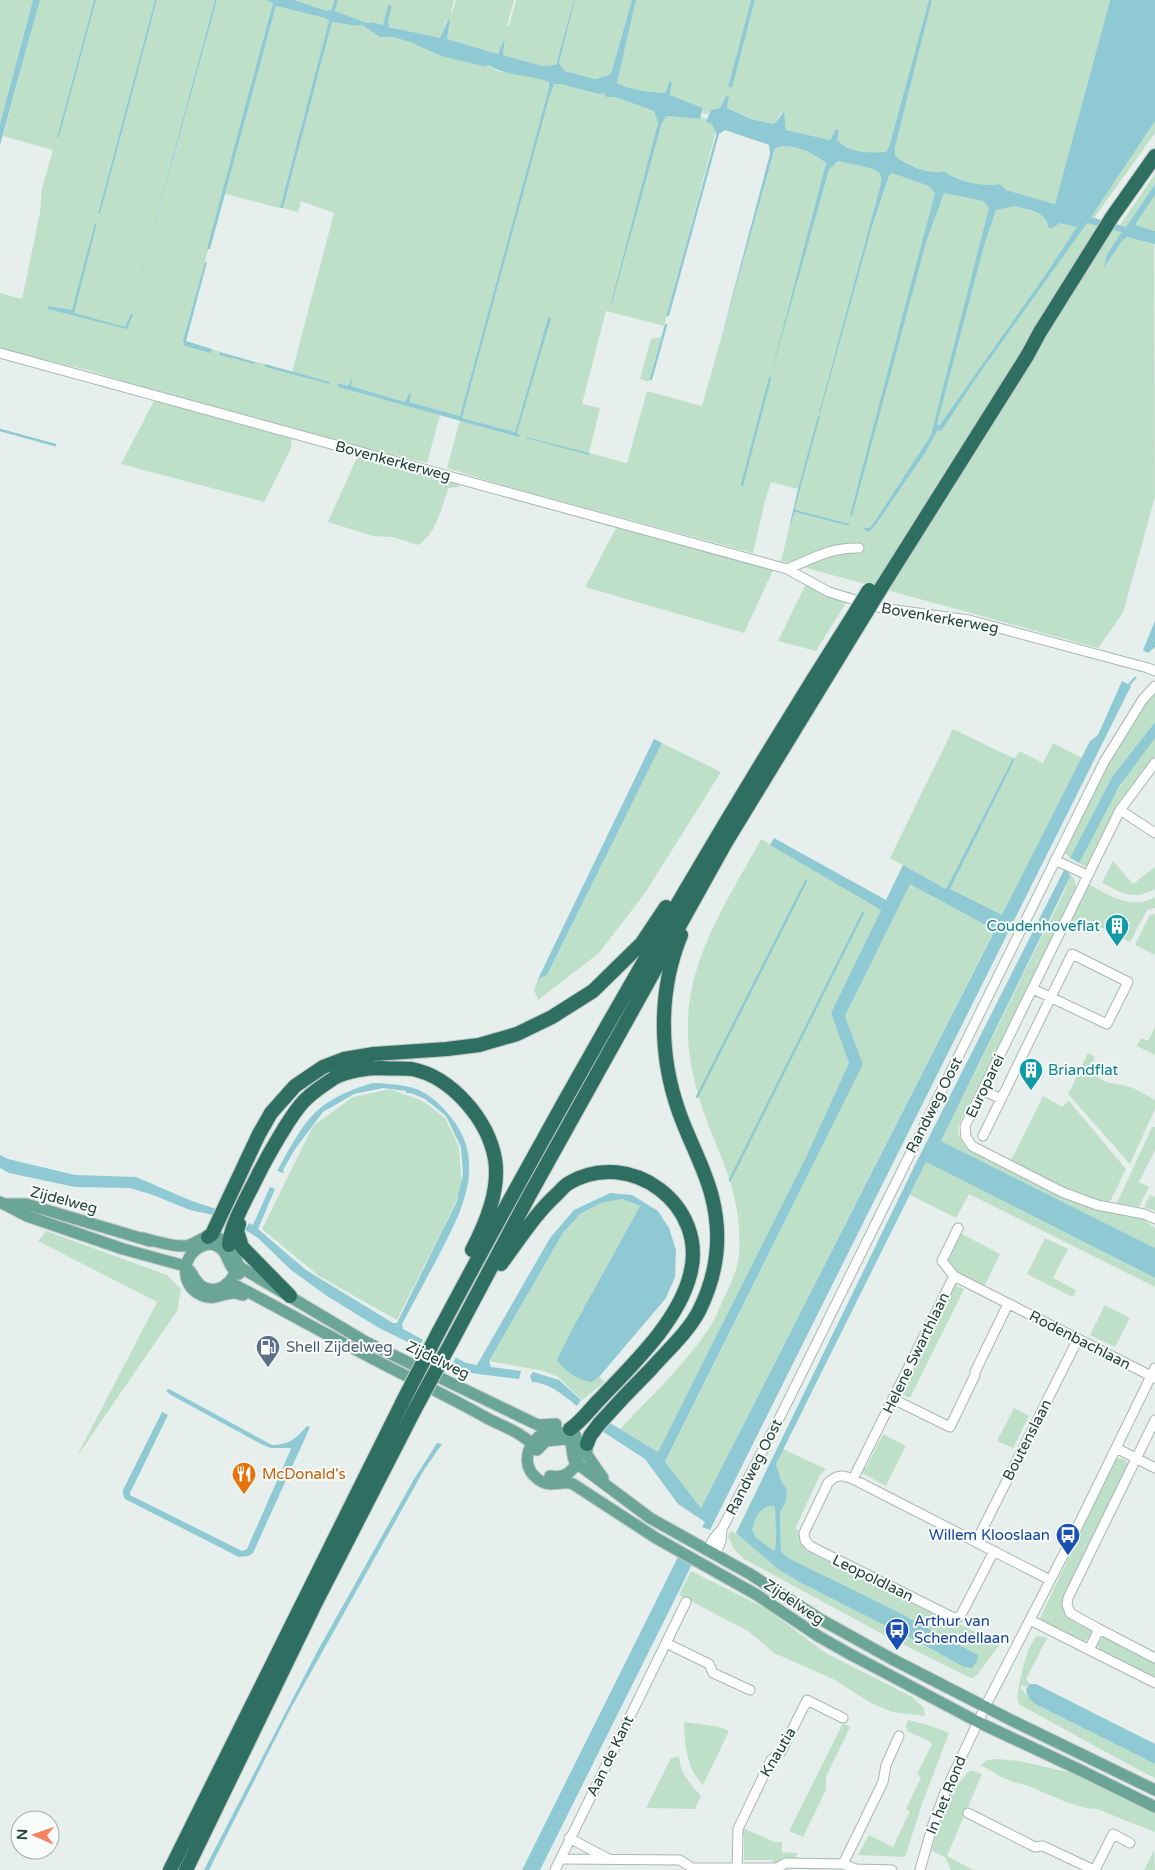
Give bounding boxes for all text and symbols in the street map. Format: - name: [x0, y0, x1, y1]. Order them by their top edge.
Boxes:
- street label: Bovenkerkerweg: [333, 437, 453, 485]
- street label: Bovenkerkerweg: [880, 599, 1000, 637]
- building icon: Coudenhoveflat: [1104, 913, 1130, 947]
- place label: Coudenhoveflat: [986, 917, 1100, 935]
- street label: Europarei: [962, 1051, 1008, 1121]
- street label: Randweg Oost: [902, 1054, 966, 1156]
- building icon: Briandflat: [1018, 1057, 1044, 1091]
- place label: Briandflat: [1048, 1061, 1119, 1079]
- street label: Zijdelweg: [29, 1182, 99, 1218]
- street label: Helene Swarthlaan: [879, 1289, 953, 1417]
- street label: Rodenbachlaan: [1026, 1307, 1134, 1373]
- fuel station icon: Shell Zijdelweg: [255, 1334, 281, 1368]
- street label: Zijdelweg: [403, 1337, 473, 1383]
- place label: Shell Zijdelweg: [286, 1338, 393, 1356]
- street label: Boutenslaan: [999, 1396, 1055, 1484]
- street label: Randweg Oost: [722, 1416, 786, 1518]
- restaurant icon: McDonald's: [231, 1461, 257, 1495]
- place label: McDonald's: [262, 1465, 346, 1483]
- bus stop icon: Willem Klooslaan: [1055, 1522, 1081, 1556]
- place label: Willem Klooslaan: [929, 1526, 1050, 1544]
- street label: Leopoldlaan: [830, 1551, 916, 1605]
- street label: Zijdelweg: [761, 1575, 827, 1629]
- place label: Arthur van Schendellaan: [914, 1612, 1009, 1647]
- bus stop icon: Arthur van Schendellaan: [884, 1617, 910, 1651]
- street label: Aan de Kant: [583, 1712, 637, 1799]
- street label: Knautia: [756, 1724, 800, 1780]
- street label: In het Rond: [922, 1753, 970, 1837]
- north arrow: [10, 1810, 60, 1860]
- text: N: [14, 1829, 31, 1840]

